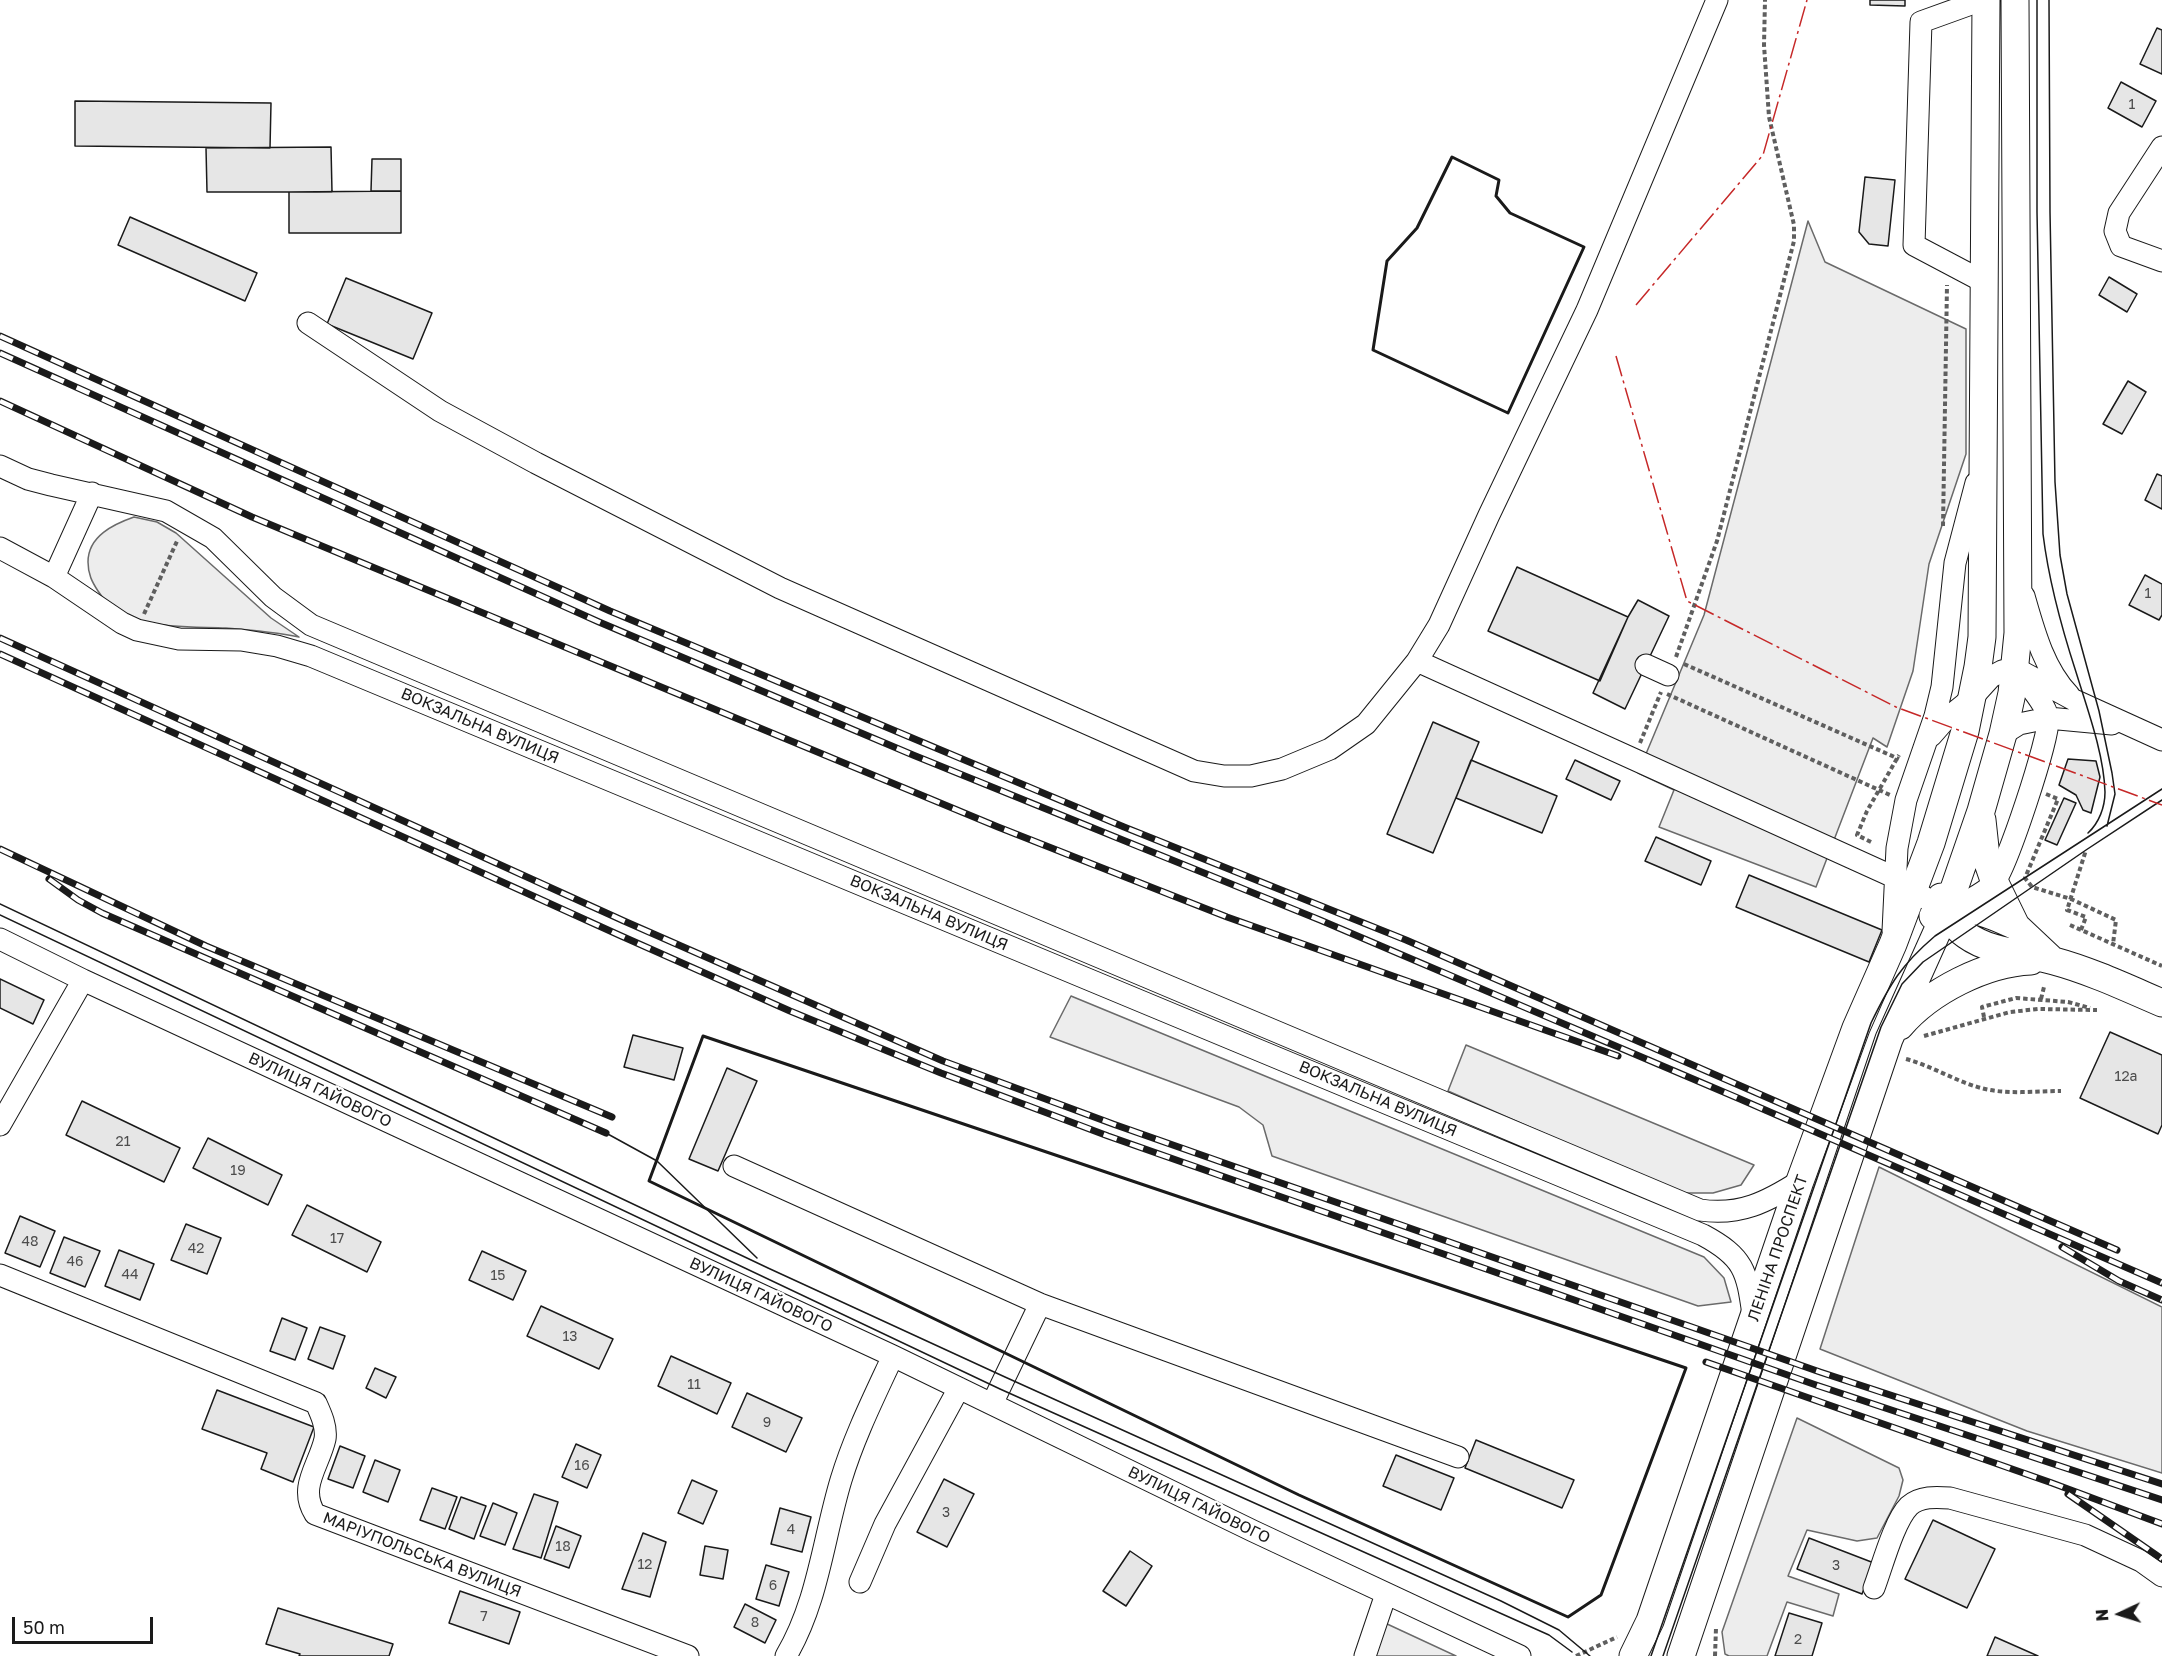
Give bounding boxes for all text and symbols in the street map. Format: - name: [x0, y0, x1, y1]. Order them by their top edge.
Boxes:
- house number: 1: [2129, 97, 2135, 113]
- house number: 1: [2145, 586, 2151, 602]
- street label: ВОКЗАЛЬНА ВУЛИЦЯ: [398, 684, 562, 768]
- street label: ВОКЗАЛЬНА ВУЛИЦЯ: [847, 871, 1011, 955]
- street label: ВУЛИЦЯ ГАЙОВОГО: [245, 1048, 395, 1132]
- street label: ВОКЗАЛЬНА ВУЛИЦЯ: [1296, 1057, 1460, 1141]
- house number: 12а: [2115, 1069, 2137, 1085]
- house number: 21: [116, 1134, 130, 1150]
- house number: 19: [230, 1163, 246, 1179]
- street label: ЛЕНІНА ПРОСПЕКТ: [1744, 1172, 1812, 1324]
- house number: 17: [330, 1231, 344, 1247]
- house number: 48: [21, 1234, 39, 1250]
- house number: 42: [188, 1241, 204, 1257]
- street label: ВУЛИЦЯ ГАЙОВОГО: [686, 1253, 836, 1337]
- house number: 46: [66, 1254, 84, 1270]
- house number: 44: [121, 1267, 139, 1283]
- house number: 15: [491, 1268, 505, 1284]
- house number: 13: [563, 1329, 577, 1345]
- house number: 11: [687, 1377, 701, 1393]
- house number: 9: [763, 1415, 771, 1431]
- house number: 16: [574, 1458, 590, 1474]
- street label: ВУЛИЦЯ ГАЙОВОГО: [1125, 1462, 1273, 1548]
- house number: 3: [942, 1505, 950, 1521]
- street label: МАРІУПОЛЬСЬКА ВУЛИЦЯ: [320, 1508, 524, 1602]
- house number: 4: [787, 1522, 795, 1538]
- house number: 18: [555, 1539, 571, 1555]
- house number: 12: [638, 1557, 652, 1573]
- house number: 3: [1832, 1558, 1840, 1574]
- house number: 6: [769, 1578, 777, 1594]
- north arrow: [2090, 1584, 2150, 1644]
- scale bar: [15, 1605, 156, 1643]
- text: N: [2092, 1608, 2112, 1622]
- house number: 7: [480, 1609, 488, 1625]
- house number: 8: [751, 1615, 759, 1631]
- text: 50 m: [23, 1616, 65, 1638]
- house number: 2: [1794, 1632, 1802, 1648]

